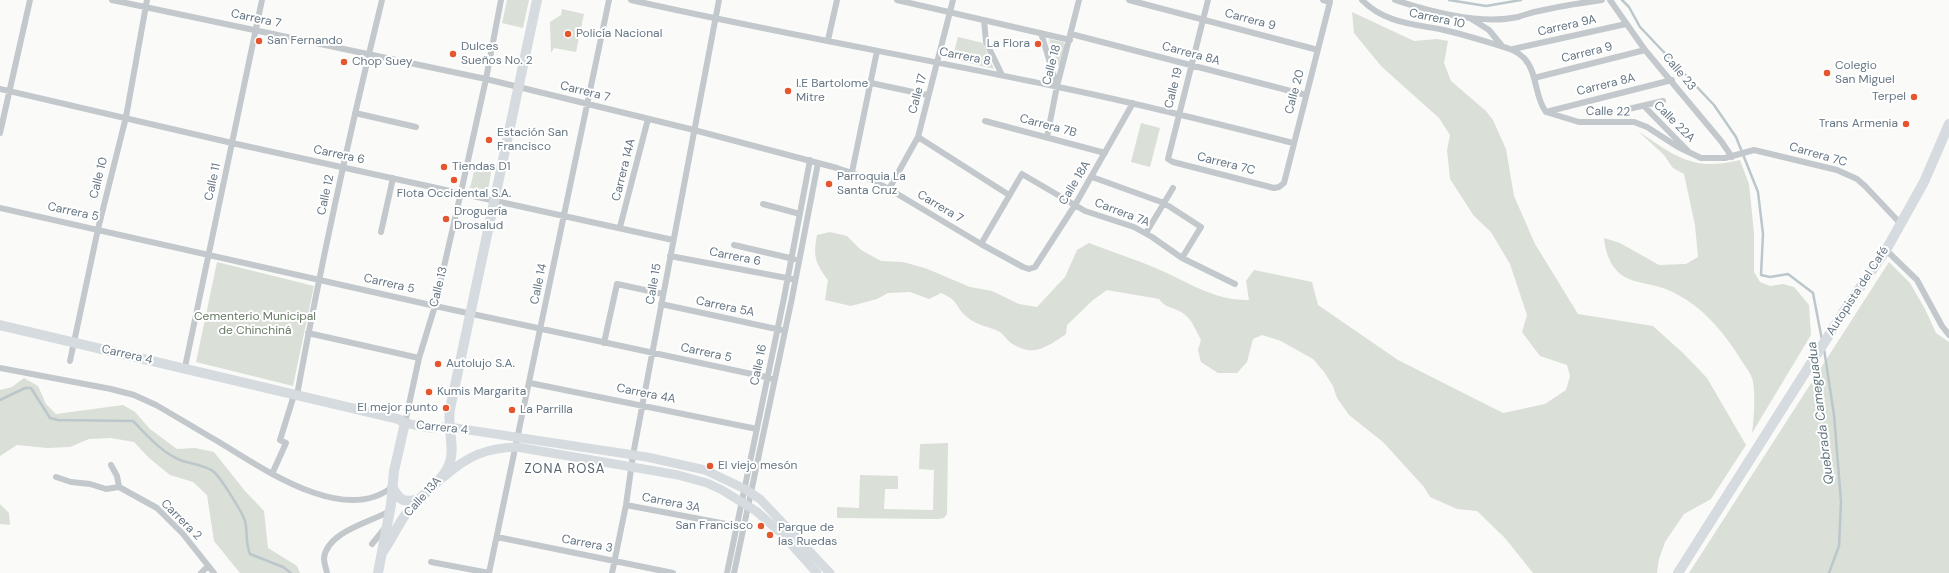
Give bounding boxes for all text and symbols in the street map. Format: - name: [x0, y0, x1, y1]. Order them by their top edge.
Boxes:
- street label: Carrera 9: [1223, 6, 1277, 34]
- street label: Carrera 10: [1408, 6, 1466, 32]
- street label: Carrera 7: [229, 7, 283, 31]
- street label: Carrera 9A: [1536, 12, 1598, 40]
- place label: Policía Nacional: [576, 27, 662, 41]
- marker: Policía Nacional: [563, 29, 573, 39]
- place label: San Fernando: [267, 34, 343, 48]
- marker: San Fernando: [254, 36, 264, 46]
- place label: La Flora: [987, 37, 1030, 51]
- marker: La Flora: [1033, 39, 1043, 49]
- street label: Carrera 8A: [1160, 39, 1222, 69]
- place label: Dulces Sueños No. 2: [461, 40, 533, 68]
- street label: Carrera 9: [1560, 40, 1614, 66]
- street label: Calle 18: [1040, 43, 1064, 87]
- street label: Carrera 8: [938, 45, 992, 69]
- marker: Dulces Sueños No. 2: [448, 49, 458, 59]
- street label: Calle 23: [1659, 50, 1699, 94]
- place label: Chop Suey: [352, 55, 412, 69]
- marker: Chop Suey: [339, 57, 349, 67]
- place label: Colegio San Miguel: [1835, 59, 1895, 87]
- street label: Calle 19: [1162, 66, 1186, 110]
- street label: Calle 20: [1282, 68, 1308, 116]
- marker: Colegio San Miguel: [1822, 68, 1832, 78]
- street label: Carrera 8A: [1575, 71, 1637, 99]
- street label: Calle 17: [906, 73, 930, 115]
- place label: I.E Bartolome Mitre: [796, 77, 868, 105]
- street label: Carrera 7: [558, 79, 612, 105]
- marker: I.E Bartolome Mitre: [783, 86, 793, 96]
- place label: Terpel: [1872, 90, 1906, 104]
- marker: Terpel: [1909, 92, 1919, 102]
- street label: Calle 22A: [1650, 98, 1698, 146]
- street label: Calle 22: [1586, 104, 1630, 120]
- street label: Carrera 7B: [1018, 111, 1078, 141]
- place label: Trans Armenia: [1819, 117, 1898, 131]
- marker: Trans Armenia: [1901, 119, 1911, 129]
- place label: Estación San Francisco: [497, 126, 568, 154]
- marker: Estación San Francisco: [484, 135, 494, 145]
- street label: Carrera 14A: [609, 137, 639, 203]
- street label: Carrera 7C: [1787, 140, 1849, 170]
- street label: Carrera 6: [312, 143, 366, 167]
- street label: Carrera 7C: [1195, 150, 1257, 178]
- street label: Calle 10: [87, 156, 111, 200]
- street label: Calle 18A: [1056, 158, 1094, 208]
- place label: Tiendas D1: [452, 160, 511, 174]
- street label: Calle 11: [202, 162, 224, 202]
- marker: Tiendas D1: [439, 162, 449, 172]
- place label: Parroquia La Santa Cruz: [837, 170, 906, 198]
- street label: Calle 12: [315, 173, 337, 217]
- marker: Flota Occidental S.A.: [449, 175, 459, 185]
- marker: Parroquia La Santa Cruz: [824, 179, 834, 189]
- place label: Flota Occidental S.A.: [397, 187, 511, 201]
- street label: Carrera 7: [914, 188, 966, 226]
- street label: Carrera 7A: [1092, 196, 1152, 230]
- street label: Carrera 5: [46, 200, 100, 224]
- place label: Droguería Drosalud: [454, 205, 507, 233]
- marker: Droguería Drosalud: [441, 214, 451, 224]
- street label: Autopista del Café: [1824, 244, 1892, 338]
- street label: Carrera 6: [708, 245, 762, 269]
- street label: Calle 14: [528, 262, 550, 306]
- street label: Calle 15: [643, 262, 665, 306]
- street label: Calle 13: [427, 265, 451, 309]
- street label: Carrera 5: [362, 271, 416, 297]
- street label: Carrera 5A: [694, 294, 756, 320]
- park label: Cementerio Municipal de Chinchiná: [194, 310, 316, 338]
- street label: Carrera 5: [679, 341, 733, 365]
- water label: Quebrada Cameguadua: [1804, 341, 1838, 485]
- street label: Carrera 4: [100, 342, 154, 368]
- street label: Calle 16: [748, 343, 770, 387]
- place label: Autolujo S.A.: [446, 357, 515, 371]
- marker: Autolujo S.A.: [433, 359, 443, 369]
- street label: Carrera 4A: [615, 381, 677, 407]
- place label: Kumis Margarita: [437, 385, 526, 399]
- marker: Kumis Margarita: [424, 387, 434, 397]
- place label: El mejor punto: [357, 401, 438, 415]
- marker: El mejor punto: [441, 403, 451, 413]
- place label: La Parrilla: [520, 403, 573, 417]
- marker: La Parrilla: [507, 405, 517, 415]
- street label: Carrera 4: [415, 418, 469, 438]
- place label: El viejo mesón: [718, 459, 797, 473]
- marker: El viejo mesón: [705, 461, 715, 471]
- district label: ZONA ROSA: [525, 462, 605, 478]
- street label: Calle 13A: [401, 474, 445, 520]
- street label: Carrera 3A: [641, 490, 701, 516]
- street label: Carrera 2: [158, 497, 204, 543]
- place label: San Francisco: [675, 519, 753, 533]
- marker: San Francisco: [756, 521, 766, 531]
- place label: Parque de las Ruedas: [778, 521, 837, 549]
- marker: Parque de las Ruedas: [765, 530, 775, 540]
- street label: Carrera 3: [560, 532, 614, 556]

